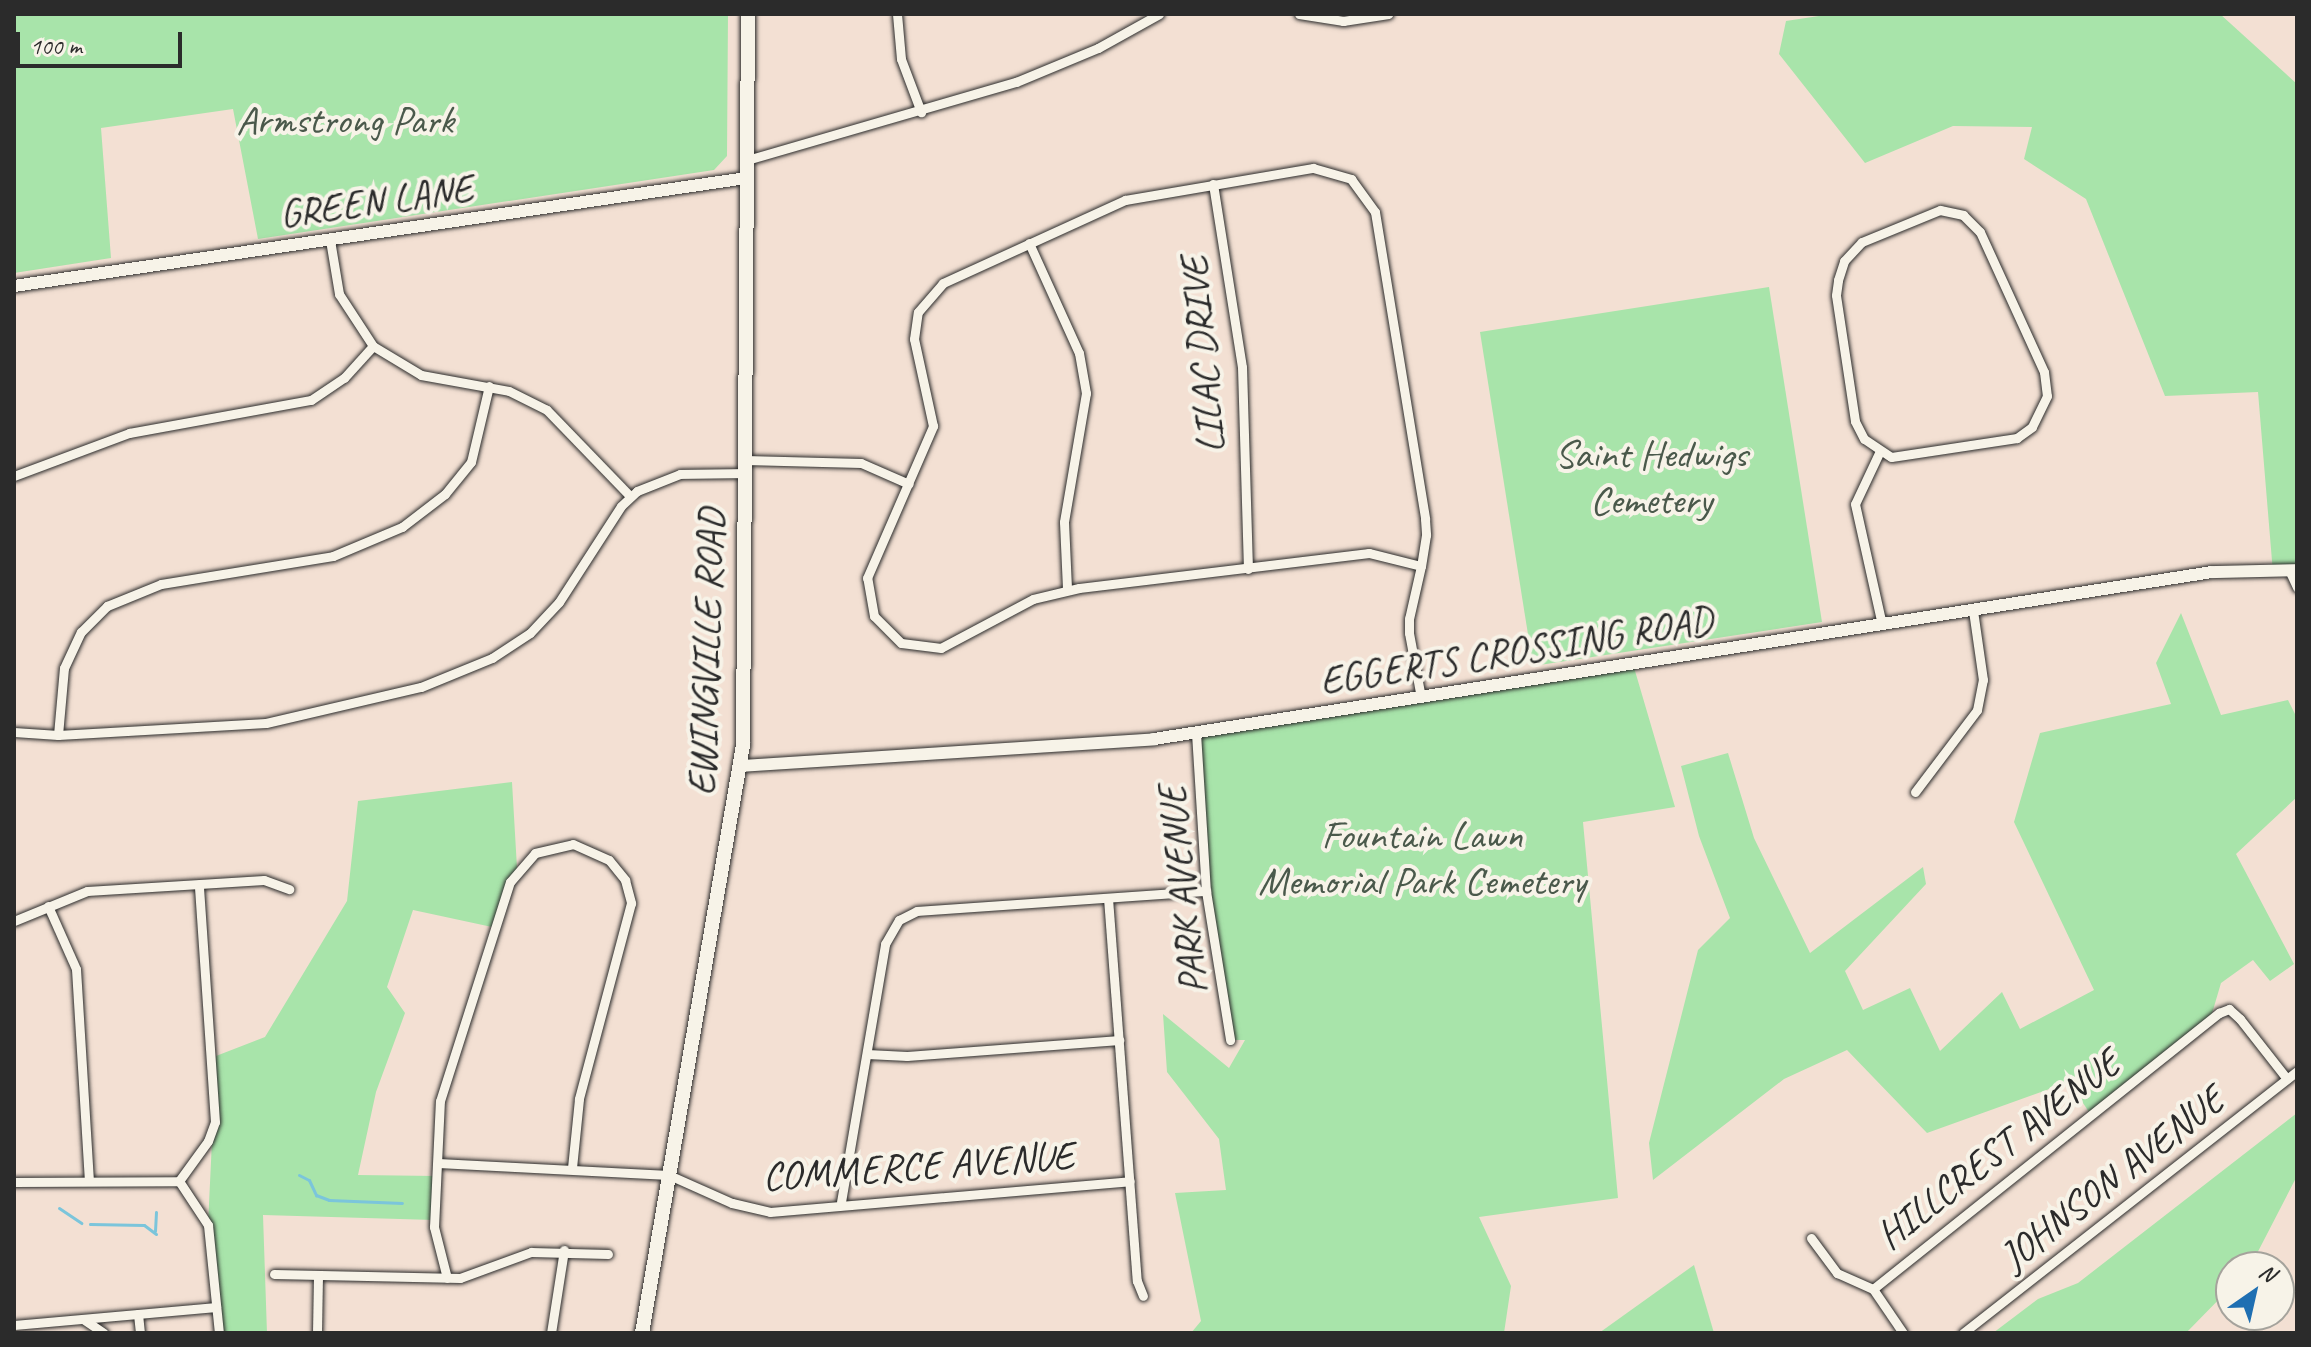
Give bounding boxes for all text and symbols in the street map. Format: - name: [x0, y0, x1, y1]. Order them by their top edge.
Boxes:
- scale bar: [20, 16, 186, 66]
- text: 100 m: [30, 31, 82, 61]
- park label: Armstrong Park: [235, 96, 455, 144]
- street label: GREEN LANE: [276, 164, 476, 238]
- street label: LILAC DRIVE: [1170, 255, 1234, 455]
- park label: Saint Hedwigs Cemetery: [1555, 430, 1747, 524]
- street label: EWINGVILLE ROAD: [677, 507, 735, 797]
- street label: EGGERTS CROSSING ROAD: [1316, 595, 1716, 705]
- street label: PARK AVENUE: [1147, 784, 1217, 996]
- park label: Fountain Lawn Memorial Park Cemetery: [1258, 811, 1586, 905]
- street label: HILLCREST AVENUE: [1866, 1039, 2130, 1259]
- street label: JOHNSON AVENUE: [1991, 1076, 2233, 1280]
- street label: COMMERCE AVENUE: [762, 1131, 1074, 1201]
- north arrow: [2215, 1251, 2295, 1331]
- text: N: [2254, 1257, 2281, 1288]

